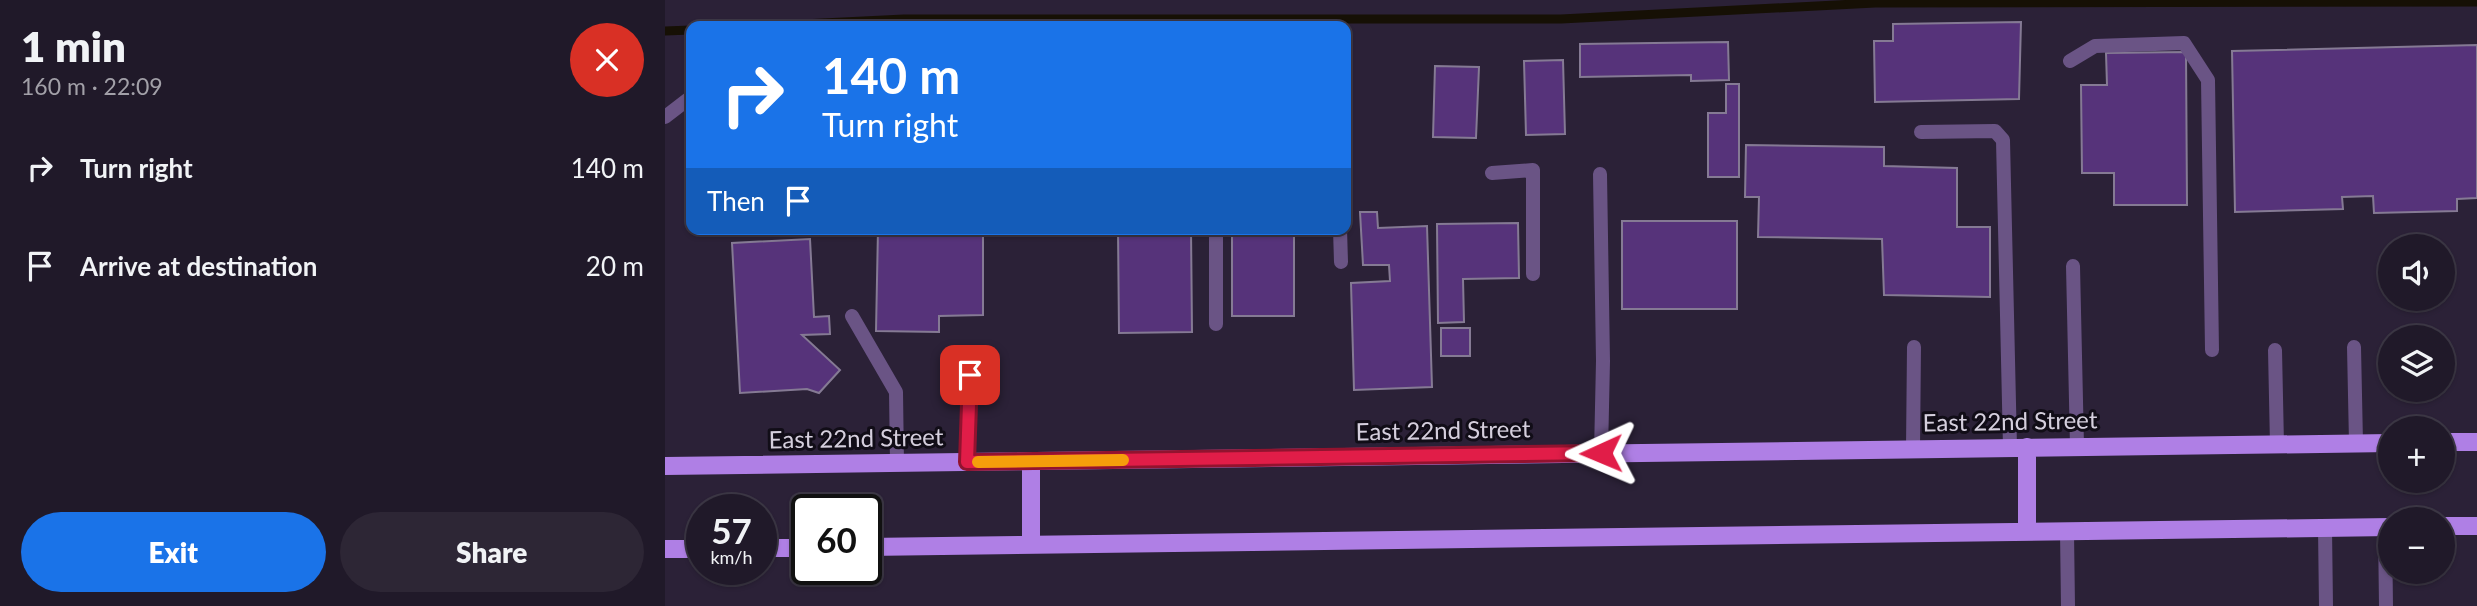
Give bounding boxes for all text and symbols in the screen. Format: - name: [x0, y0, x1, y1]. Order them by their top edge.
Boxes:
- text: 1 min: [21, 21, 126, 71]
- button: close: [570, 23, 644, 97]
- text: 140 m: [822, 46, 960, 104]
- icon: right: [707, 49, 798, 140]
- text: 160 m · 22:09: [21, 72, 163, 100]
- text: Turn right: [822, 105, 958, 144]
- icon: right: [21, 149, 59, 187]
- text: Turn right: [80, 152, 193, 184]
- text: 140 m: [571, 152, 644, 184]
- icon: arrive: [779, 182, 817, 220]
- text: Then: [707, 185, 765, 217]
- map controls: [2378, 234, 2455, 584]
- button: sound: [2378, 234, 2455, 311]
- icon: arrive: [21, 247, 59, 285]
- text: Arrive at destination: [80, 250, 317, 282]
- text: 20 m: [586, 250, 644, 282]
- button: layers: [2378, 325, 2455, 402]
- pin: [940, 345, 1000, 405]
- icon: arrive: [951, 356, 989, 394]
- street label: East 22nd Street: [1922, 404, 2098, 437]
- street label: East 22nd Street: [1355, 413, 1531, 446]
- position arrow: [1564, 416, 1638, 490]
- button: +: [2378, 416, 2455, 493]
- street label: East 22nd Street: [768, 421, 944, 454]
- speed limit sign: 60: [791, 494, 882, 585]
- button: −: [2378, 507, 2455, 584]
- text: 57: [711, 509, 752, 551]
- button: Exit: [21, 512, 326, 592]
- button: Share: [340, 512, 644, 592]
- text: km/h: [710, 546, 753, 568]

